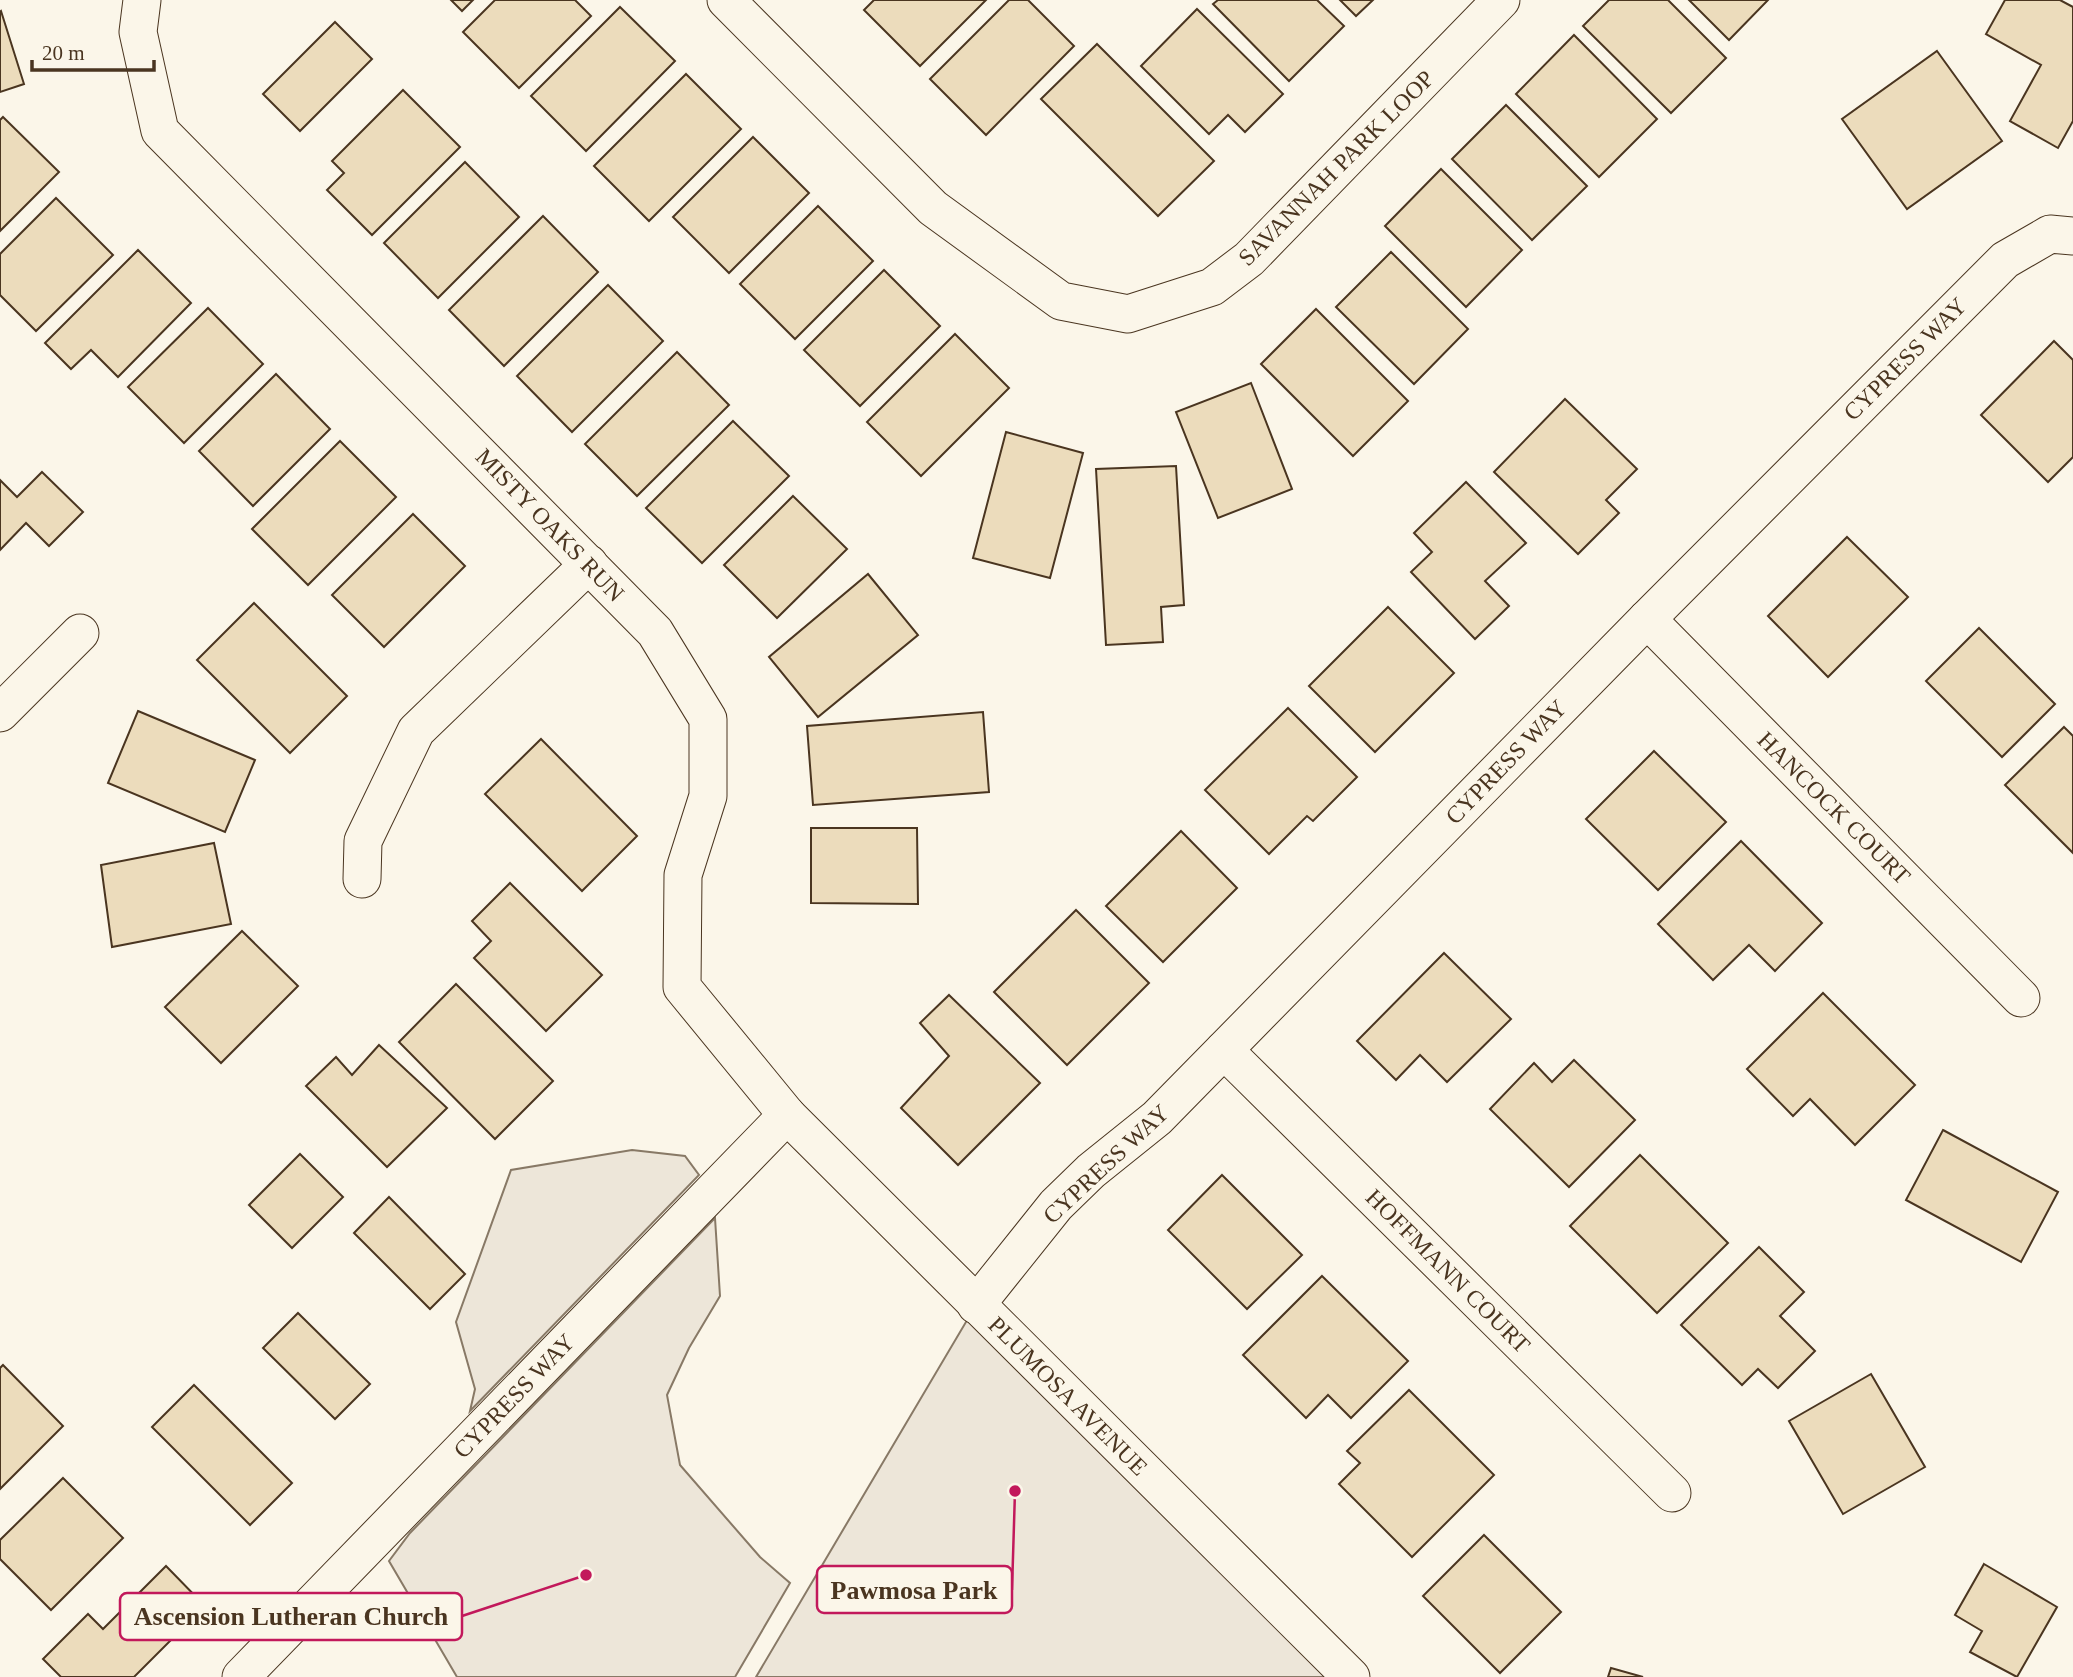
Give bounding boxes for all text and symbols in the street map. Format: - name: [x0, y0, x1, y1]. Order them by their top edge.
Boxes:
- scale bar: [32, 28, 154, 72]
- text: 20 m: [42, 41, 85, 65]
- street label: SAVANNAH PARK LOOP: [1233, 65, 1439, 271]
- street label: CYPRESS WAY: [1839, 293, 1971, 425]
- street label: MISTY OAKS RUN: [471, 443, 629, 607]
- street label: CYPRESS WAY: [1440, 695, 1572, 829]
- street label: HANCOCK COURT: [1752, 726, 1916, 890]
- street label: CYPRESS WAY: [1038, 1099, 1174, 1229]
- street label: HOFFMANN COURT: [1361, 1184, 1535, 1358]
- street label: PLUMOSA AVENUE: [983, 1311, 1153, 1481]
- street label: CYPRESS WAY: [448, 1329, 580, 1463]
- callout: Pawmosa Park: [817, 1566, 1012, 1613]
- text: Pawmosa Park: [831, 1576, 998, 1605]
- callout: Ascension Lutheran Church: [120, 1593, 462, 1640]
- text: Ascension Lutheran Church: [134, 1602, 449, 1631]

